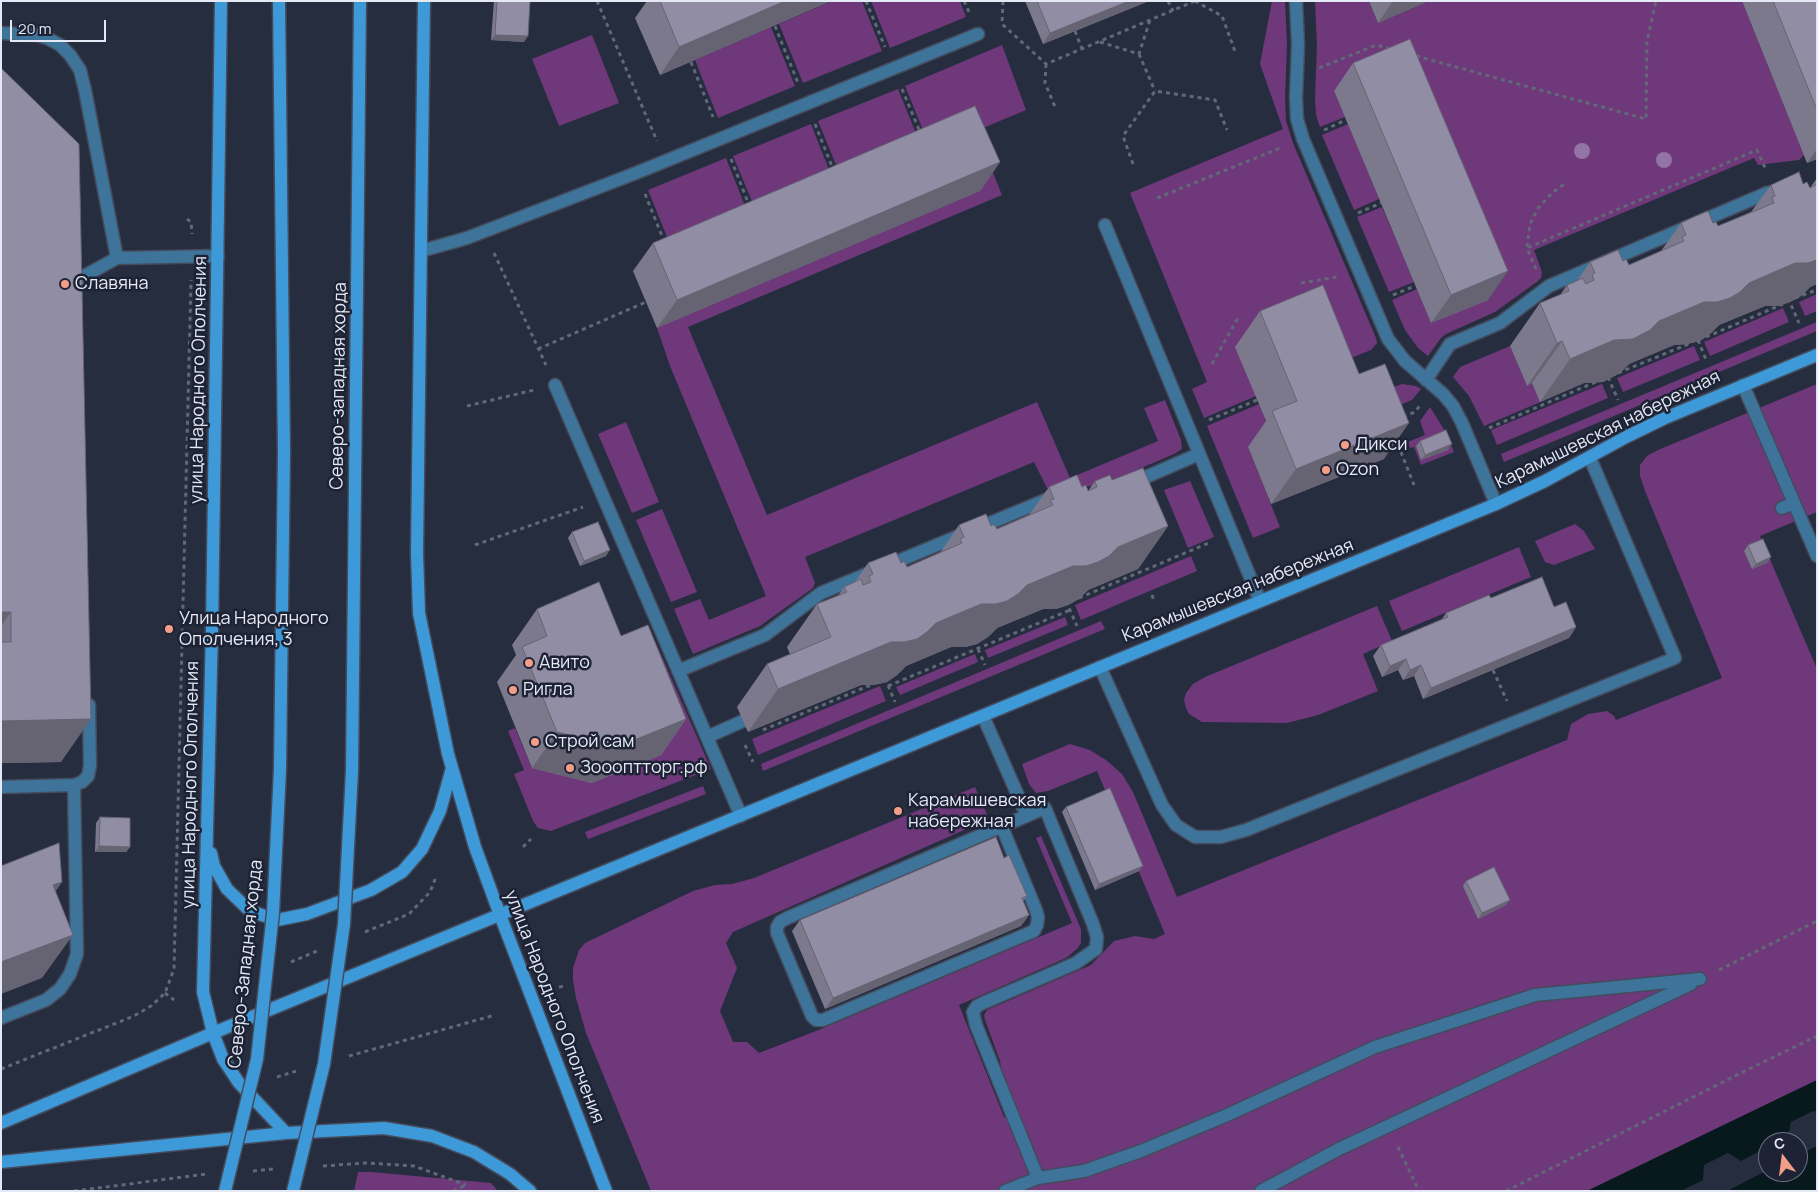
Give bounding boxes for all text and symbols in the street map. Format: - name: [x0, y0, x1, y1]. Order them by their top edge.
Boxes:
- scale bar: [12, 10, 109, 42]
- text: 20 m: [18, 18, 51, 39]
- street label: улица Народного Ополчения: [186, 256, 212, 504]
- place label: Славяна: [75, 273, 148, 295]
- marker: Славяна: [59, 278, 71, 290]
- street label: Северо-западная хорда: [326, 282, 352, 490]
- street label: Карамышевская набережная: [1492, 366, 1724, 494]
- place label: Дикси: [1355, 434, 1407, 456]
- marker: Дикси: [1339, 439, 1351, 451]
- place label: Ozon: [1336, 459, 1379, 481]
- marker: Ozon: [1320, 464, 1332, 476]
- street label: Карамышевская набережная: [1119, 535, 1357, 647]
- place label: Улица Народного Ополчения, 3: [179, 608, 329, 650]
- marker: Улица Народного Ополчения, 3: [163, 623, 175, 635]
- place label: Авито: [539, 652, 590, 674]
- marker: Авито: [523, 657, 535, 669]
- street label: улица Народного Ополчения: [178, 661, 204, 909]
- place label: Ригла: [523, 679, 573, 701]
- marker: Ригла: [507, 684, 519, 696]
- place label: Строй сам: [545, 731, 634, 753]
- marker: Строй сам: [529, 736, 541, 748]
- place label: Зоооптторг.рф: [580, 757, 707, 779]
- marker: Зоооптторг.рф: [564, 762, 576, 774]
- place label: Карамышевская набережная: [908, 790, 1046, 832]
- marker: Карамышевская набережная: [892, 805, 904, 817]
- street label: Северо-Западная хорда: [224, 859, 268, 1069]
- street label: улица Народного Ополчения: [499, 887, 609, 1127]
- north arrow: [1758, 1132, 1808, 1182]
- text: С: [1772, 1132, 1787, 1154]

